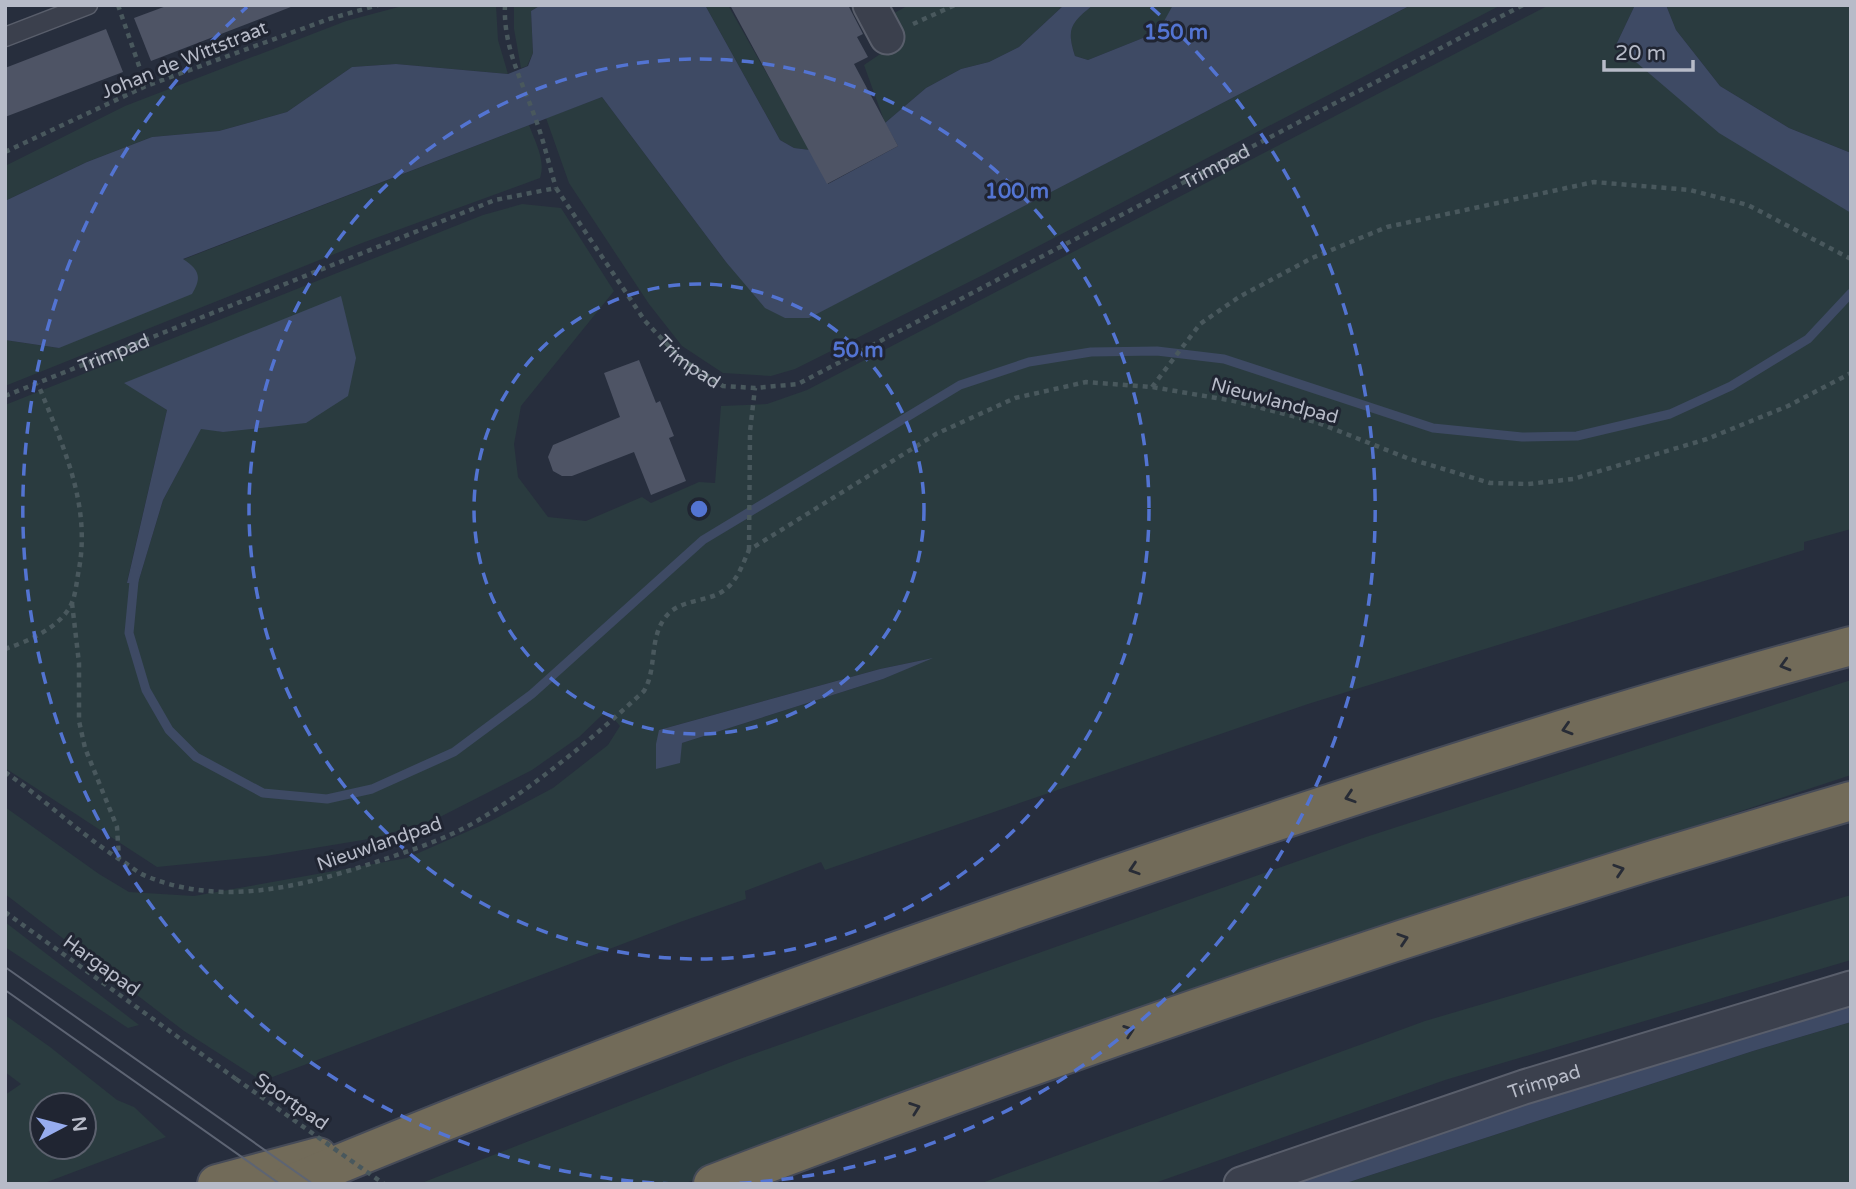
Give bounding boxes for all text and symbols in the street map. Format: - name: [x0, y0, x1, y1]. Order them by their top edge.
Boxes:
- street label: Johan de Wittstraat: [98, 17, 271, 103]
- text: 150 m: [1144, 20, 1208, 45]
- scale bar: [1604, 28, 1693, 72]
- text: 20 m: [1615, 41, 1666, 66]
- street label: Trimpad: [1177, 140, 1254, 194]
- text: 100 m: [985, 179, 1049, 204]
- street label: Trimpad: [75, 329, 153, 378]
- street label: Trimpad: [652, 331, 724, 393]
- text: 50 m: [832, 338, 884, 363]
- street label: Nieuwlandpad: [1209, 373, 1341, 429]
- centre of rings: [687, 497, 711, 521]
- one-way arrow: [1779, 656, 1791, 671]
- one-way arrow: [1561, 720, 1573, 735]
- one-way arrow: [1344, 789, 1356, 803]
- street label: Nieuwlandpad: [314, 812, 445, 876]
- one-way arrow: [1128, 861, 1141, 875]
- one-way arrow: [1613, 864, 1625, 879]
- street label: Hargapad: [59, 931, 144, 1001]
- one-way arrow: [1396, 933, 1408, 948]
- one-way arrow: [1123, 1025, 1135, 1039]
- street label: Trimpad: [1505, 1061, 1583, 1104]
- street label: Sportpad: [251, 1069, 332, 1135]
- north arrow: [28, 1091, 98, 1161]
- one-way arrow: [909, 1102, 921, 1116]
- text: N: [67, 1115, 91, 1133]

